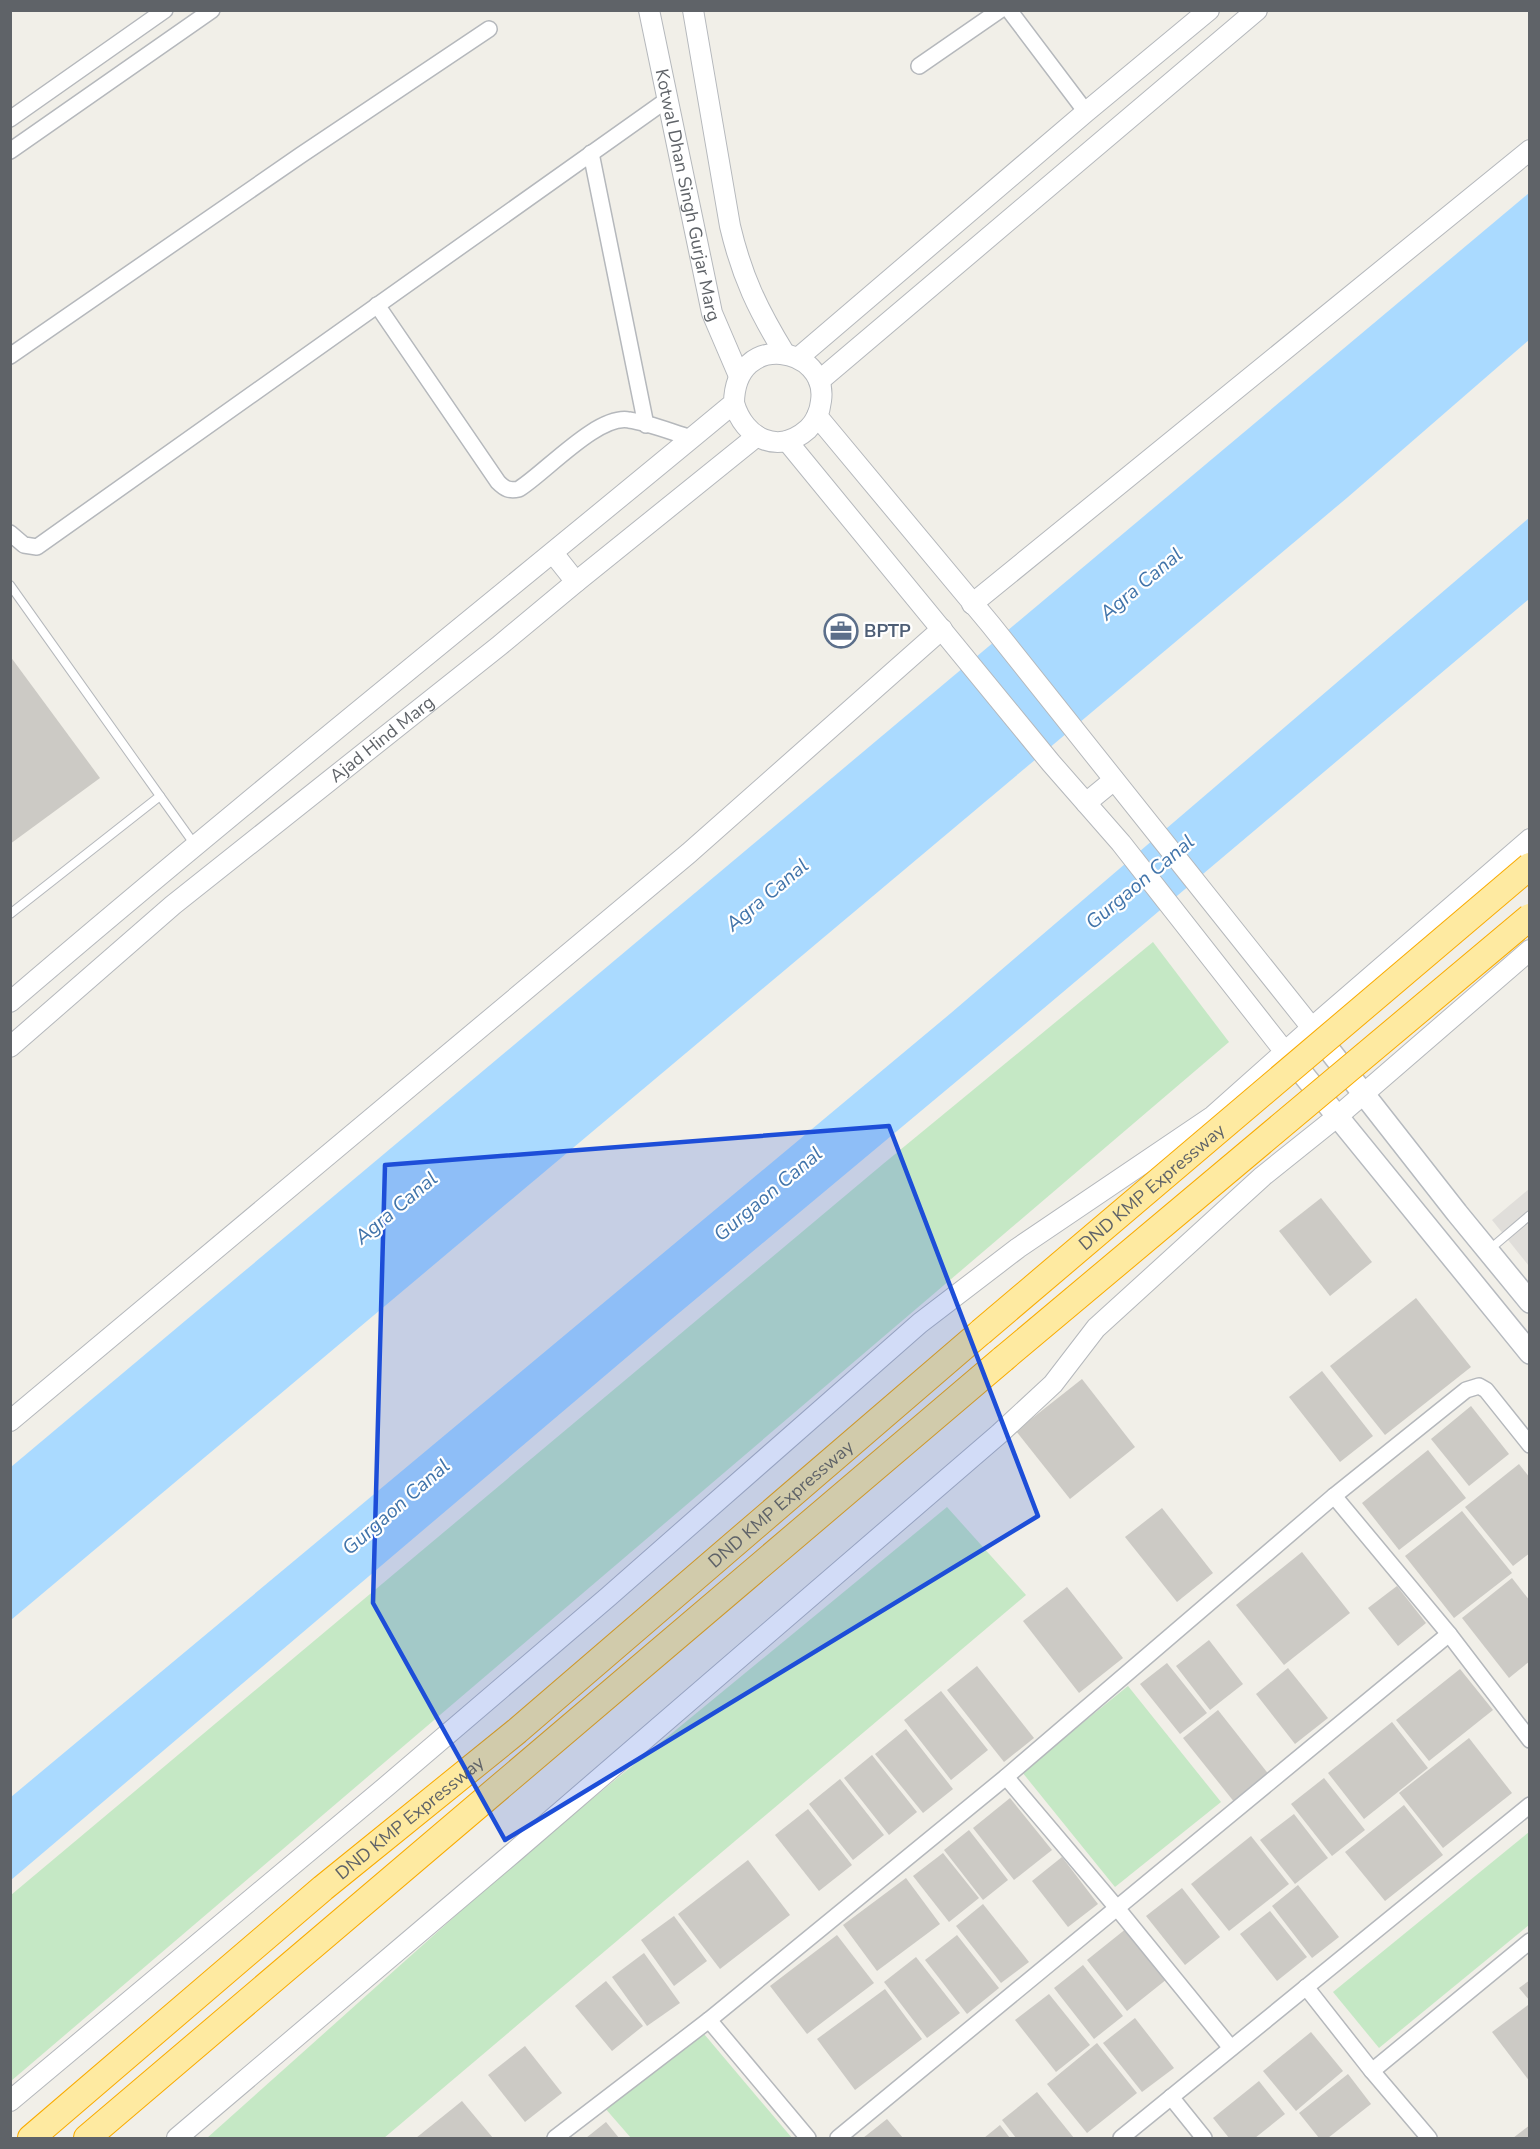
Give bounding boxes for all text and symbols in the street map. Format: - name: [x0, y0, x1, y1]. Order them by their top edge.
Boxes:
- street label: Kotwal Dhan Singh Gurjar Marg: [650, 67, 726, 325]
- water label: Agra Canal: [1093, 541, 1188, 627]
- office icon: BPTP: [823, 613, 859, 649]
- place label: BPTP: [864, 619, 911, 643]
- street label: Ajad Hind Marg: [325, 690, 439, 788]
- water label: Gurgaon Canal: [1080, 828, 1200, 936]
- water label: Agra Canal: [719, 852, 814, 938]
- street label: DND KMP Expressway: [1074, 1118, 1230, 1256]
- water label: Gurgaon Canal: [708, 1140, 828, 1248]
- water label: Agra Canal: [348, 1165, 443, 1251]
- street label: DND KMP Expressway: [703, 1434, 859, 1573]
- water label: Gurgaon Canal: [336, 1453, 456, 1561]
- street label: DND KMP Expressway: [330, 1750, 490, 1885]

